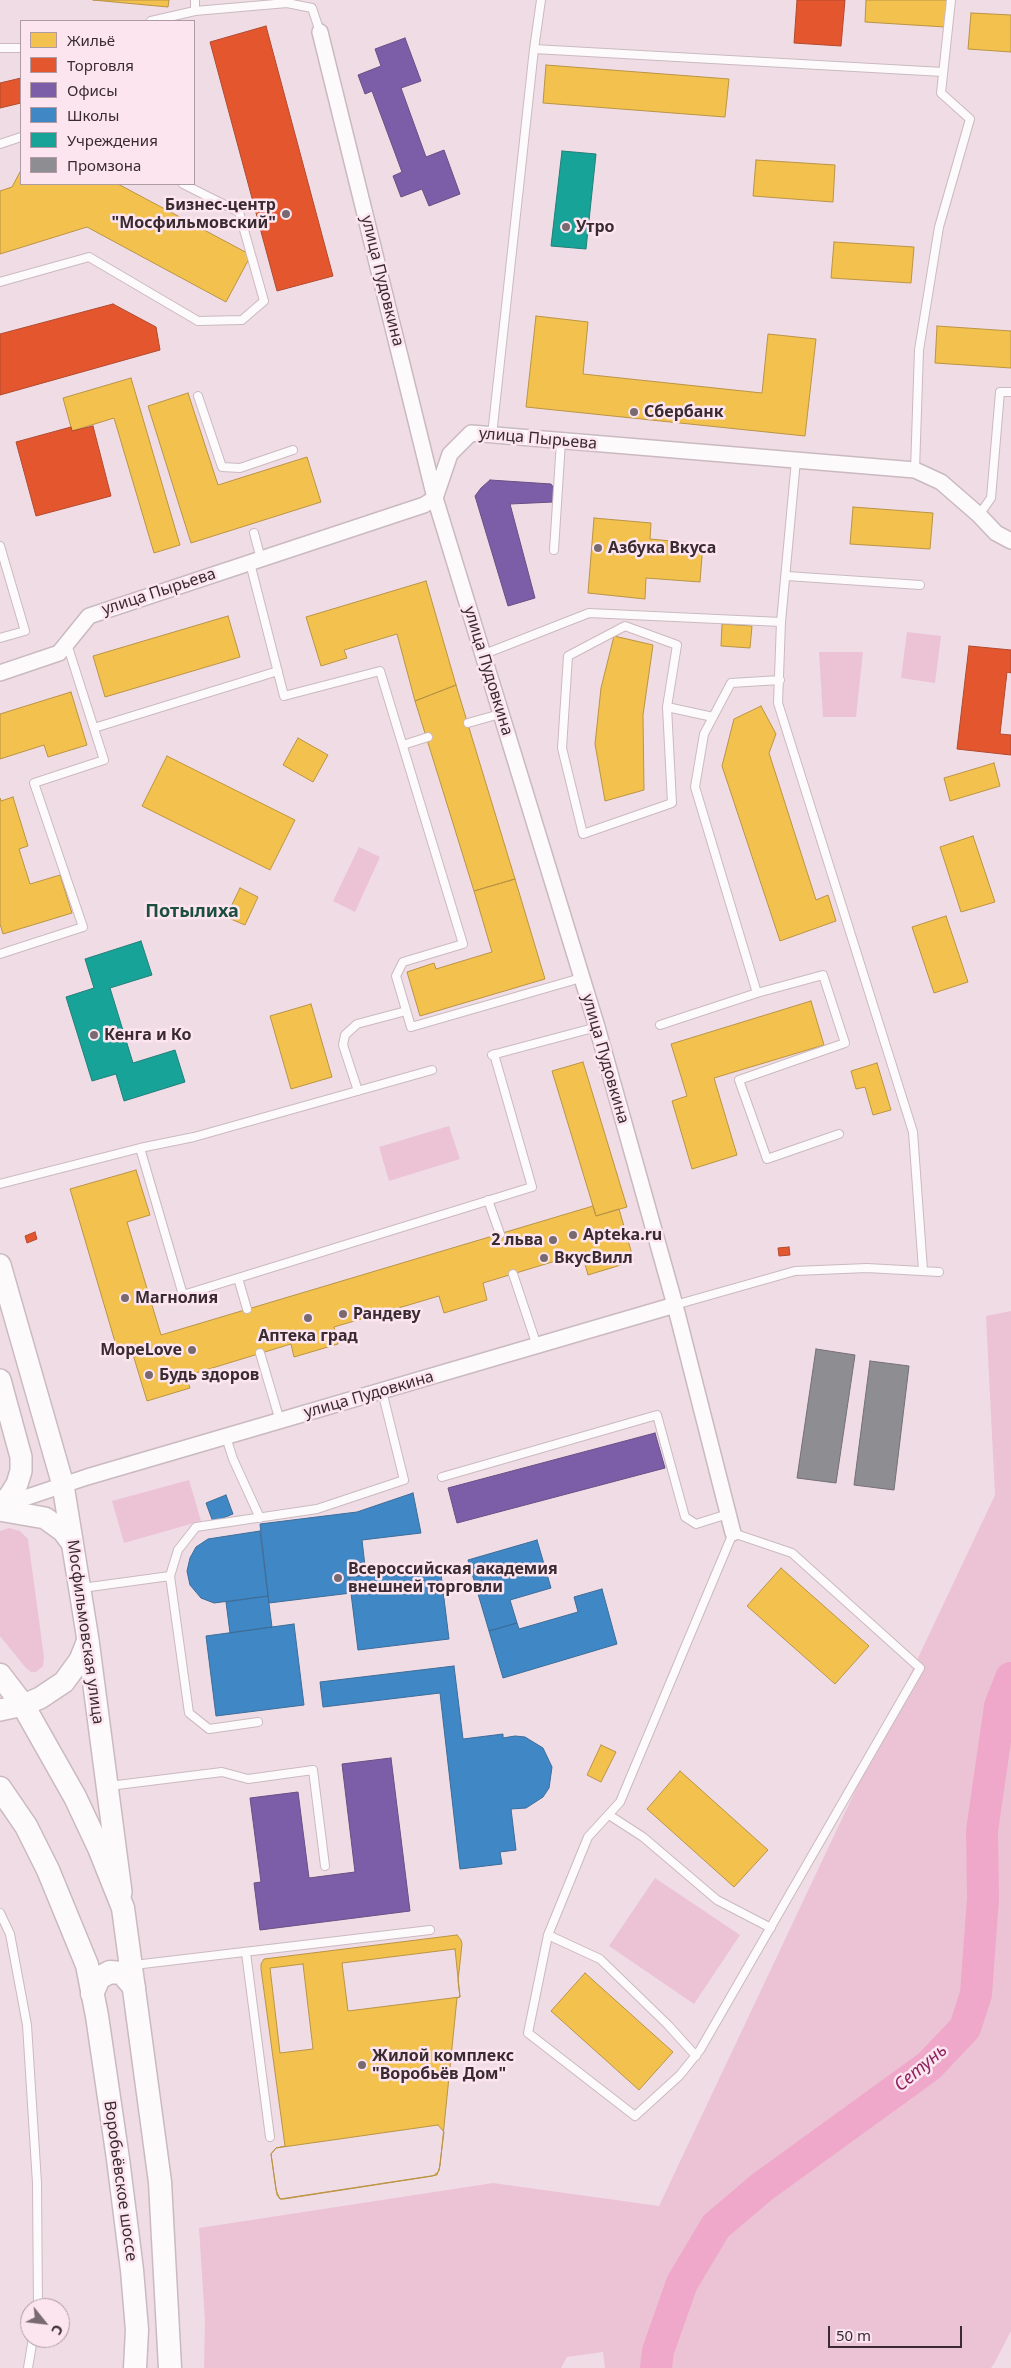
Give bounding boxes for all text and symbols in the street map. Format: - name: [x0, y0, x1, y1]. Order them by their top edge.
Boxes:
- legend: [20, 20, 195, 185]
- text: Жильё: [67, 30, 115, 50]
- text: Торговля: [67, 55, 134, 75]
- text: Офисы: [67, 80, 118, 100]
- text: Школы: [67, 105, 119, 125]
- text: Учреждения: [67, 130, 158, 150]
- text: Промзона: [67, 155, 141, 175]
- place label: Бизнес-центр "Мосфильмовский": [112, 195, 276, 233]
- marker: Бизнес-центр "Мосфильмовский": [280, 208, 292, 220]
- street label: улица Пудовкина: [356, 214, 408, 348]
- place label: Утро: [576, 217, 614, 237]
- marker: Утро: [560, 221, 572, 233]
- place label: Сбербанк: [644, 402, 724, 422]
- marker: Сбербанк: [628, 406, 640, 418]
- street label: улица Пырьева: [478, 424, 598, 454]
- place label: Азбука Вкуса: [608, 538, 716, 558]
- marker: Азбука Вкуса: [592, 542, 604, 554]
- street label: улица Пырьева: [100, 565, 218, 619]
- street label: улица Пудовкина: [459, 604, 517, 738]
- district label: Потылиха: [145, 901, 239, 923]
- street label: улица Пудовкина: [577, 992, 633, 1126]
- place label: Кенга и Ко: [104, 1025, 192, 1045]
- marker: Кенга и Ко: [88, 1029, 100, 1041]
- place label: Apteka.ru: [583, 1225, 662, 1245]
- marker: Apteka.ru: [567, 1229, 579, 1241]
- place label: 2 льва: [491, 1230, 543, 1250]
- marker: 2 льва: [547, 1234, 559, 1246]
- place label: ВкусВилл: [554, 1248, 633, 1268]
- marker: ВкусВилл: [538, 1252, 550, 1264]
- place label: Магнолия: [135, 1288, 218, 1308]
- marker: Магнолия: [119, 1292, 131, 1304]
- place label: Рандеву: [353, 1304, 421, 1324]
- marker: Рандеву: [337, 1308, 349, 1320]
- marker: Аптека град: [302, 1312, 314, 1324]
- place label: Аптека град: [258, 1326, 358, 1346]
- place label: МореLove: [100, 1340, 182, 1360]
- marker: МореLove: [186, 1344, 198, 1356]
- place label: Будь здоров: [159, 1365, 259, 1385]
- street label: улица Пудовкина: [302, 1367, 436, 1423]
- marker: Будь здоров: [143, 1369, 155, 1381]
- street label: Мосфильмовская улица: [63, 1539, 107, 1725]
- place label: Всероссийская академия внешней торговли: [348, 1559, 558, 1597]
- marker: Всероссийская академия внешней торговли: [332, 1572, 344, 1584]
- water label: Сетунь: [890, 2040, 952, 2096]
- place label: Жилой комплекс "Воробьёв Дом": [372, 2046, 514, 2084]
- marker: Жилой комплекс "Воробьёв Дом": [356, 2059, 368, 2071]
- street label: Воробьёвское шоссе: [99, 2100, 141, 2262]
- north arrow: [20, 2298, 70, 2348]
- scale bar: [831, 2316, 965, 2348]
- text: С: [47, 2321, 68, 2339]
- text: 50 m: [836, 2325, 871, 2345]

